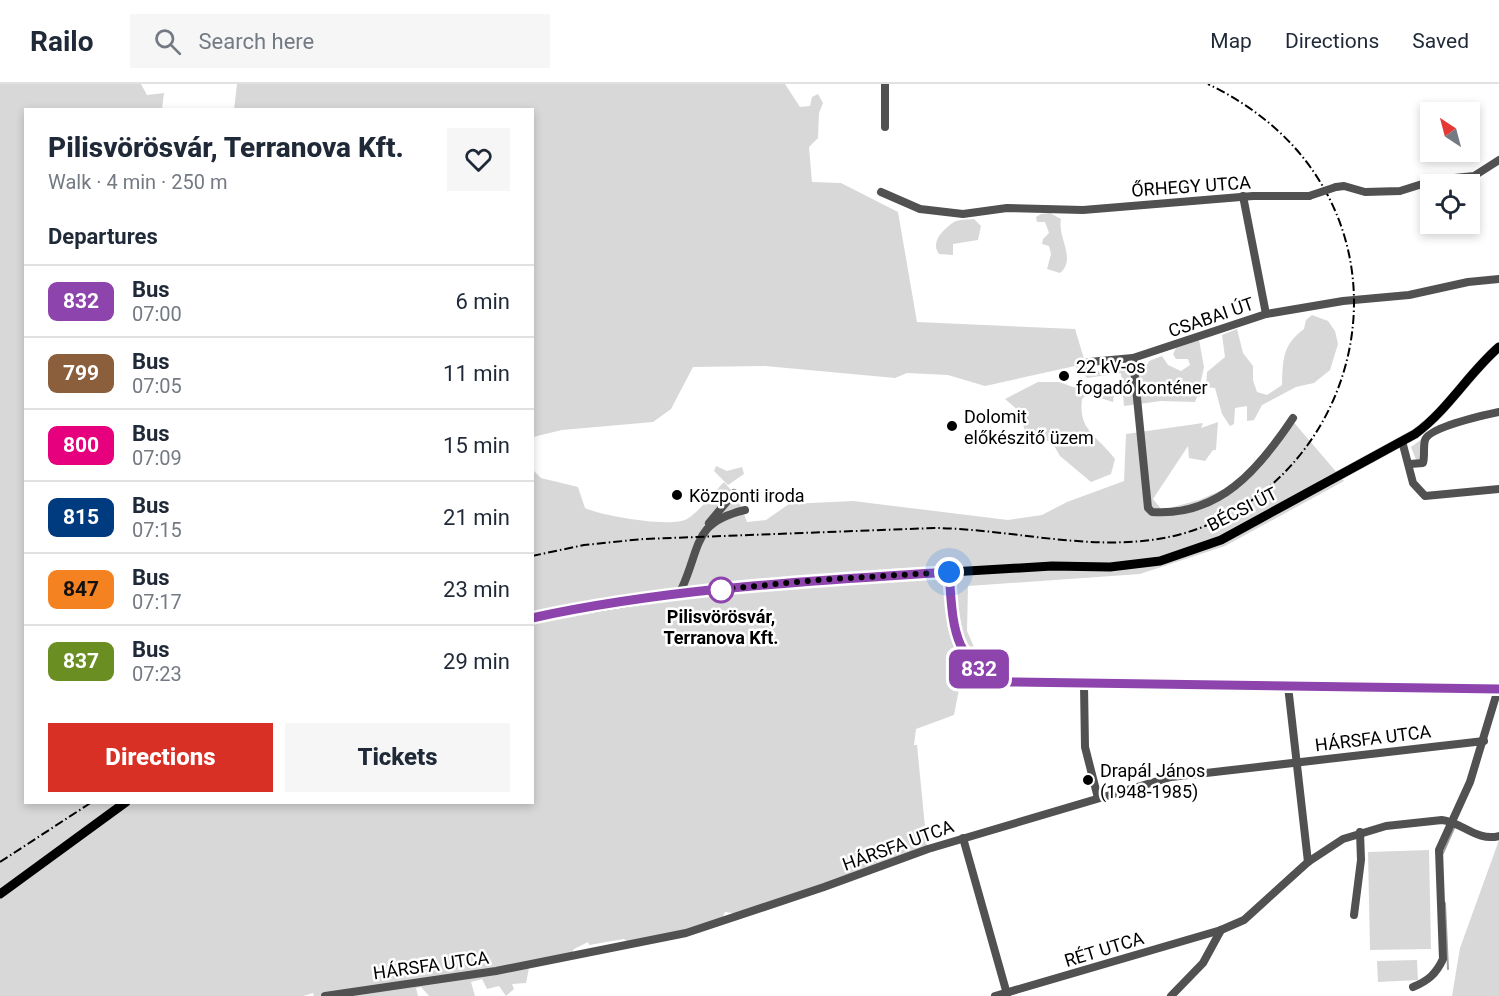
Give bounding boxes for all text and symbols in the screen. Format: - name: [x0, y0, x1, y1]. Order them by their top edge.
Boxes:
- search box: [130, 14, 550, 68]
- text: Railo: [30, 25, 94, 58]
- icon: search: [151, 25, 184, 58]
- text: Search here: [199, 29, 314, 54]
- text: Map: [1210, 29, 1252, 53]
- text: Directions: [1285, 29, 1379, 53]
- text: Saved: [1412, 29, 1469, 53]
- north arrow: [1420, 102, 1480, 162]
- map controls: [1420, 102, 1480, 234]
- button: heart: [447, 128, 510, 191]
- text: Pilisvörösvár, Terranova Kft.: [48, 131, 404, 164]
- text: Walk · 4 min · 250 m: [48, 170, 227, 194]
- street label: ŐRHEGY UTCA: [1131, 171, 1252, 201]
- button: locate: [1420, 174, 1480, 234]
- text: Departures: [48, 224, 158, 249]
- text: Bus: [132, 277, 170, 302]
- text: 832: [63, 289, 99, 313]
- text: 6 min: [455, 289, 510, 314]
- street label: CSABAI ÚT: [1166, 293, 1257, 341]
- text: 07:00: [132, 302, 182, 326]
- text: Bus: [132, 349, 170, 374]
- place label: 22 kV-os fogadó konténer: [1076, 356, 1208, 398]
- text: 799: [63, 361, 99, 385]
- text: 11 min: [443, 361, 510, 386]
- marker: 22 kV-os fogadó konténer: [1057, 369, 1071, 383]
- text: 07:05: [132, 374, 182, 398]
- place label: Dolomit előkészitő üzem: [964, 406, 1094, 448]
- marker: Dolomit előkészitő üzem: [945, 419, 959, 433]
- text: Bus: [132, 421, 170, 446]
- text: 800: [63, 433, 99, 457]
- text: 15 min: [443, 433, 510, 458]
- text: 07:09: [132, 446, 182, 470]
- street label: BÉCSI ÚT: [1204, 482, 1281, 536]
- place label: Központi iroda: [689, 485, 805, 506]
- marker: Központi iroda: [670, 488, 684, 502]
- text: Bus: [132, 493, 170, 518]
- text: 815: [63, 505, 99, 529]
- text: 21 min: [443, 505, 510, 530]
- text: 07:15: [132, 518, 182, 542]
- your location: [934, 557, 964, 587]
- text: Bus: [132, 565, 170, 590]
- text: 847: [63, 577, 99, 601]
- text: 23 min: [443, 577, 510, 602]
- marker: Pilisvörösvár, Terranova Kft.: [708, 577, 734, 603]
- text: 07:17: [132, 590, 182, 614]
- place label: Pilisvörösvár, Terranova Kft.: [664, 606, 779, 648]
- text: Bus: [132, 637, 170, 662]
- text: 837: [63, 649, 99, 673]
- text: 29 min: [443, 649, 510, 674]
- line badge: 832: [944, 650, 1014, 688]
- text: 832: [961, 657, 997, 681]
- text: 07:23: [132, 662, 182, 686]
- street label: HÁRSFA UTCA: [1314, 720, 1433, 756]
- button: Directions: [48, 723, 273, 792]
- button: Tickets: [285, 723, 510, 792]
- place label: Drapál János (1948-1985): [1100, 760, 1205, 803]
- marker: Drapál János (1948-1985): [1081, 773, 1095, 787]
- street label: HÁRSFA UTCA: [840, 815, 957, 875]
- street label: RÉT UTCA: [1062, 927, 1147, 971]
- street label: HÁRSFA UTCA: [372, 946, 491, 984]

